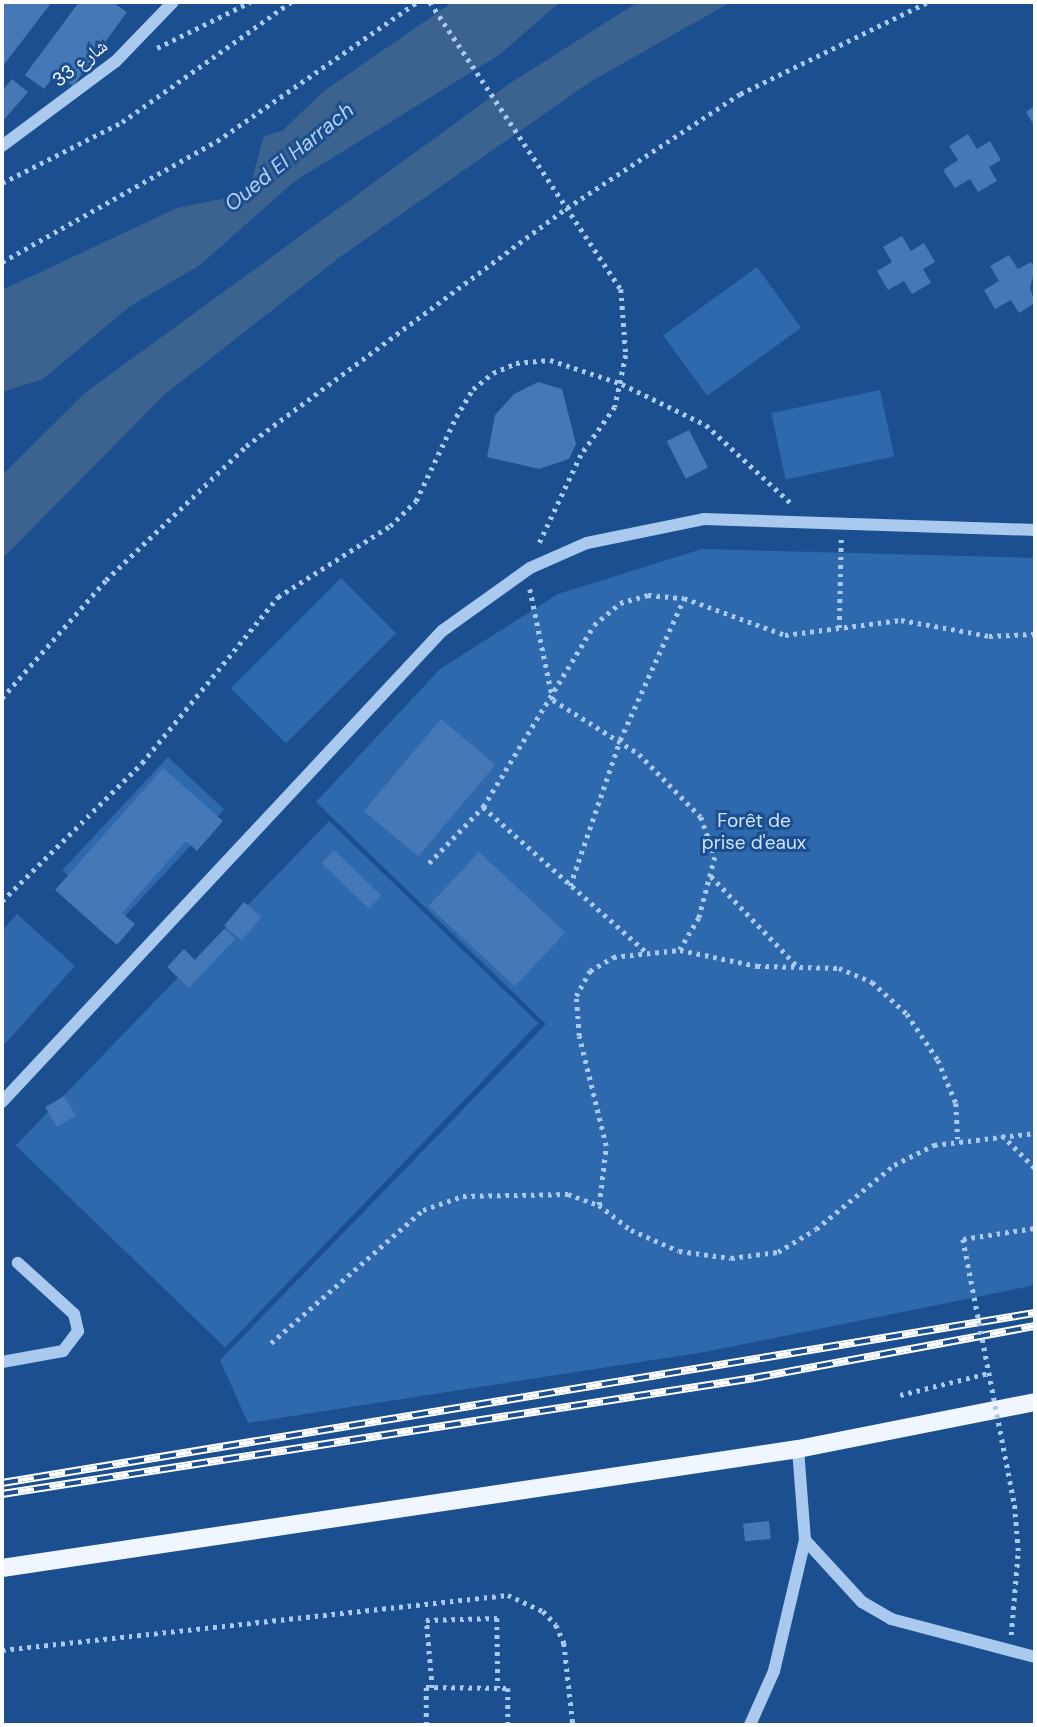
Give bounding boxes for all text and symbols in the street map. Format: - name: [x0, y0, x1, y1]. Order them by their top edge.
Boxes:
- street label: شارع 33: [48, 34, 112, 92]
- water label: Oued El Harrach: [219, 97, 359, 217]
- park label: Forêt de prise d'eaux: [702, 810, 806, 854]

